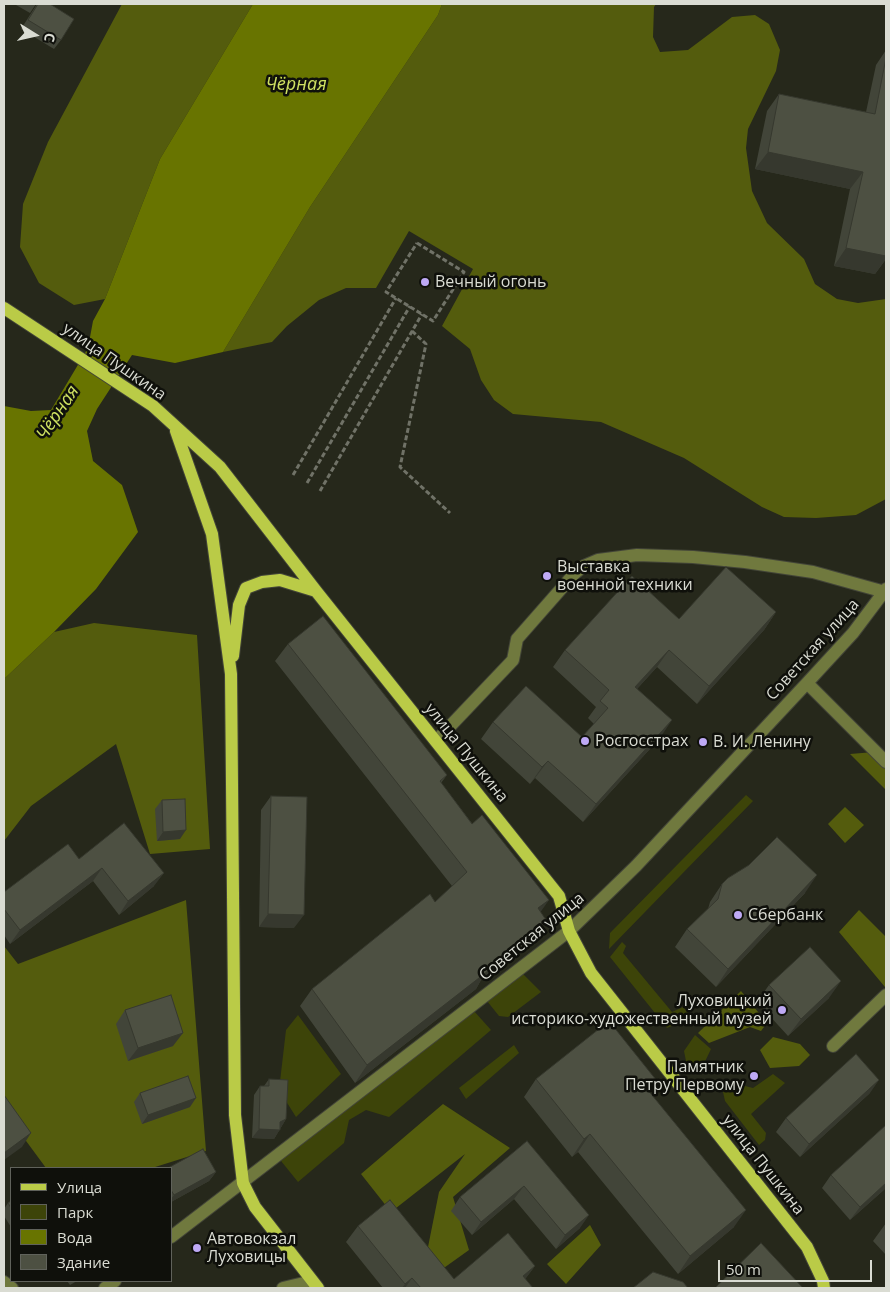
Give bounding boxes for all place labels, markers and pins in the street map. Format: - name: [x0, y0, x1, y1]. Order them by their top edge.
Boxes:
- place label: Вечный огонь: [435, 272, 546, 292]
- marker: Вечный огонь: [419, 276, 431, 288]
- place label: Выставка военной техники: [557, 557, 693, 595]
- marker: Выставка военной техники: [541, 570, 553, 582]
- place label: Росгосстрах: [595, 731, 688, 751]
- place label: В. И. Ленину: [713, 732, 811, 752]
- marker: Росгосстрах: [579, 735, 591, 747]
- marker: В. И. Ленину: [697, 736, 709, 748]
- place label: Сбербанк: [748, 905, 823, 925]
- marker: Сбербанк: [732, 909, 744, 921]
- place label: Луховицкий историко-художественный музей: [511, 991, 772, 1029]
- marker: Луховицкий историко-художественный музей: [776, 1004, 788, 1016]
- place label: Памятник Петру Первому: [625, 1057, 744, 1095]
- marker: Памятник Петру Первому: [748, 1070, 760, 1082]
- place label: Автовокзал Луховицы: [207, 1229, 296, 1267]
- marker: Автовокзал Луховицы: [191, 1242, 203, 1254]

